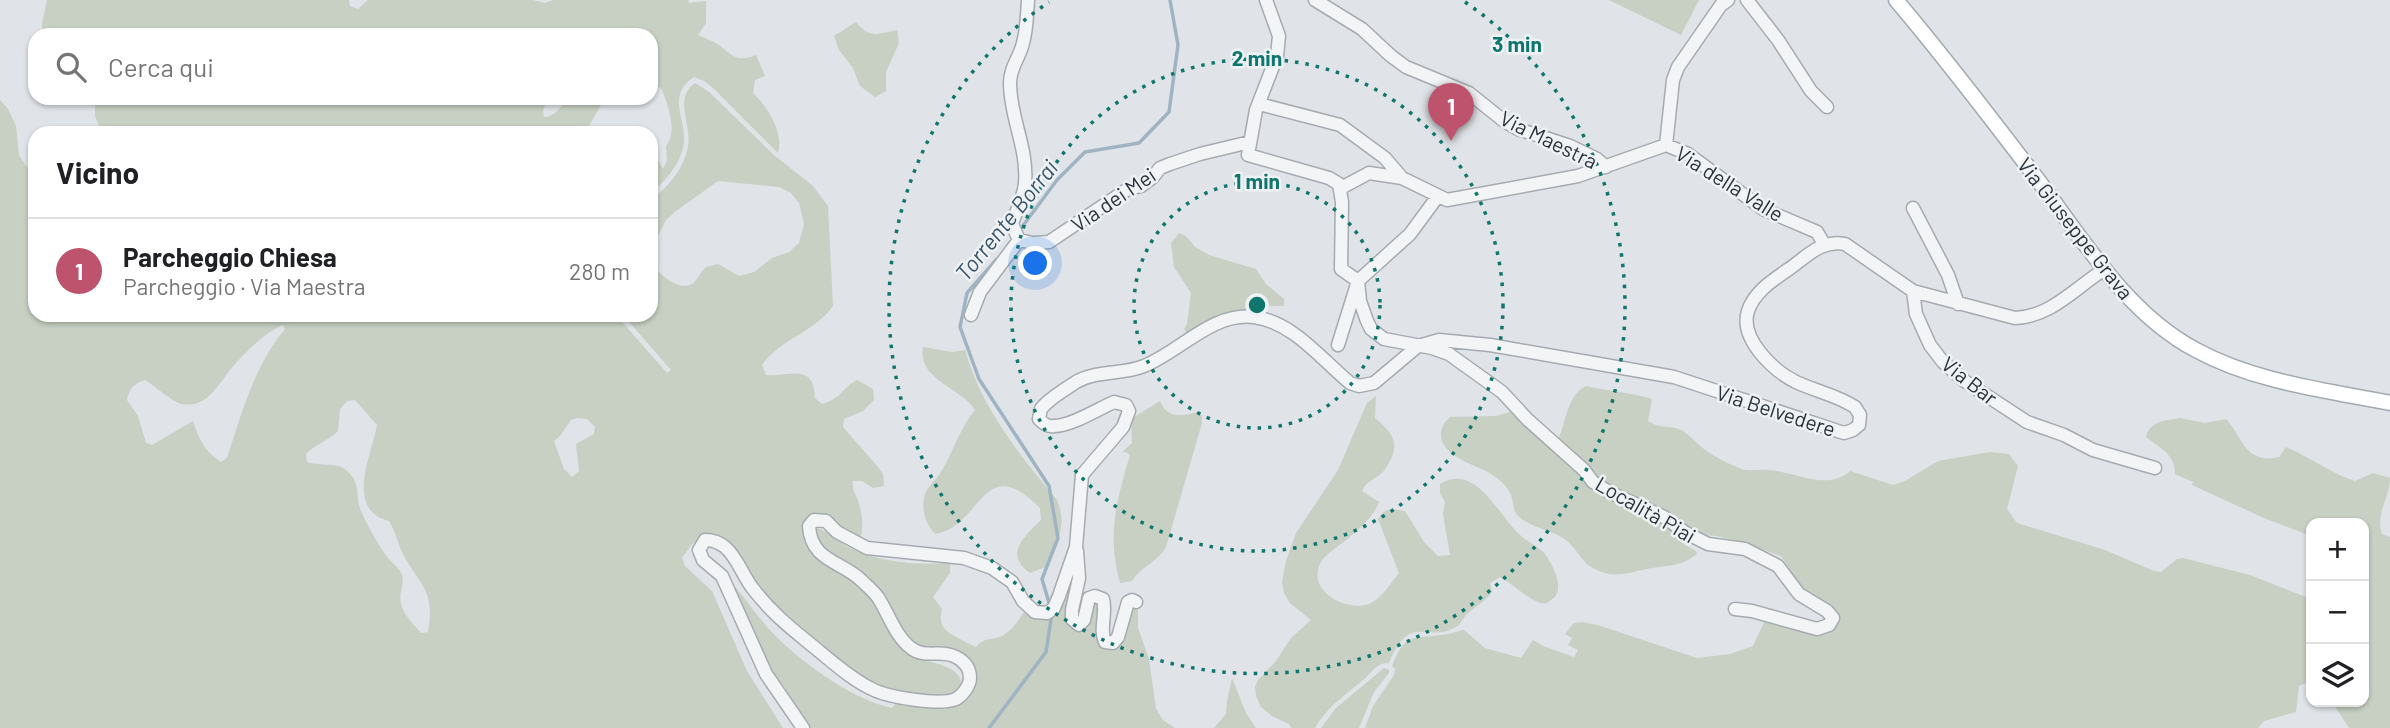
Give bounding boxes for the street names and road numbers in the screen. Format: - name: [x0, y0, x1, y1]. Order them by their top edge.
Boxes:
- street label: Via Maestra: [1496, 105, 1602, 173]
- street label: Via della Valle: [1671, 140, 1789, 226]
- street label: Via Giuseppe Grava: [2013, 152, 2139, 304]
- street label: Via dei Mei: [1066, 162, 1160, 236]
- street label: Via Bar: [1937, 350, 2003, 410]
- street label: Via Belvedere: [1713, 379, 1839, 441]
- street label: Località Piai: [1591, 470, 1701, 548]

